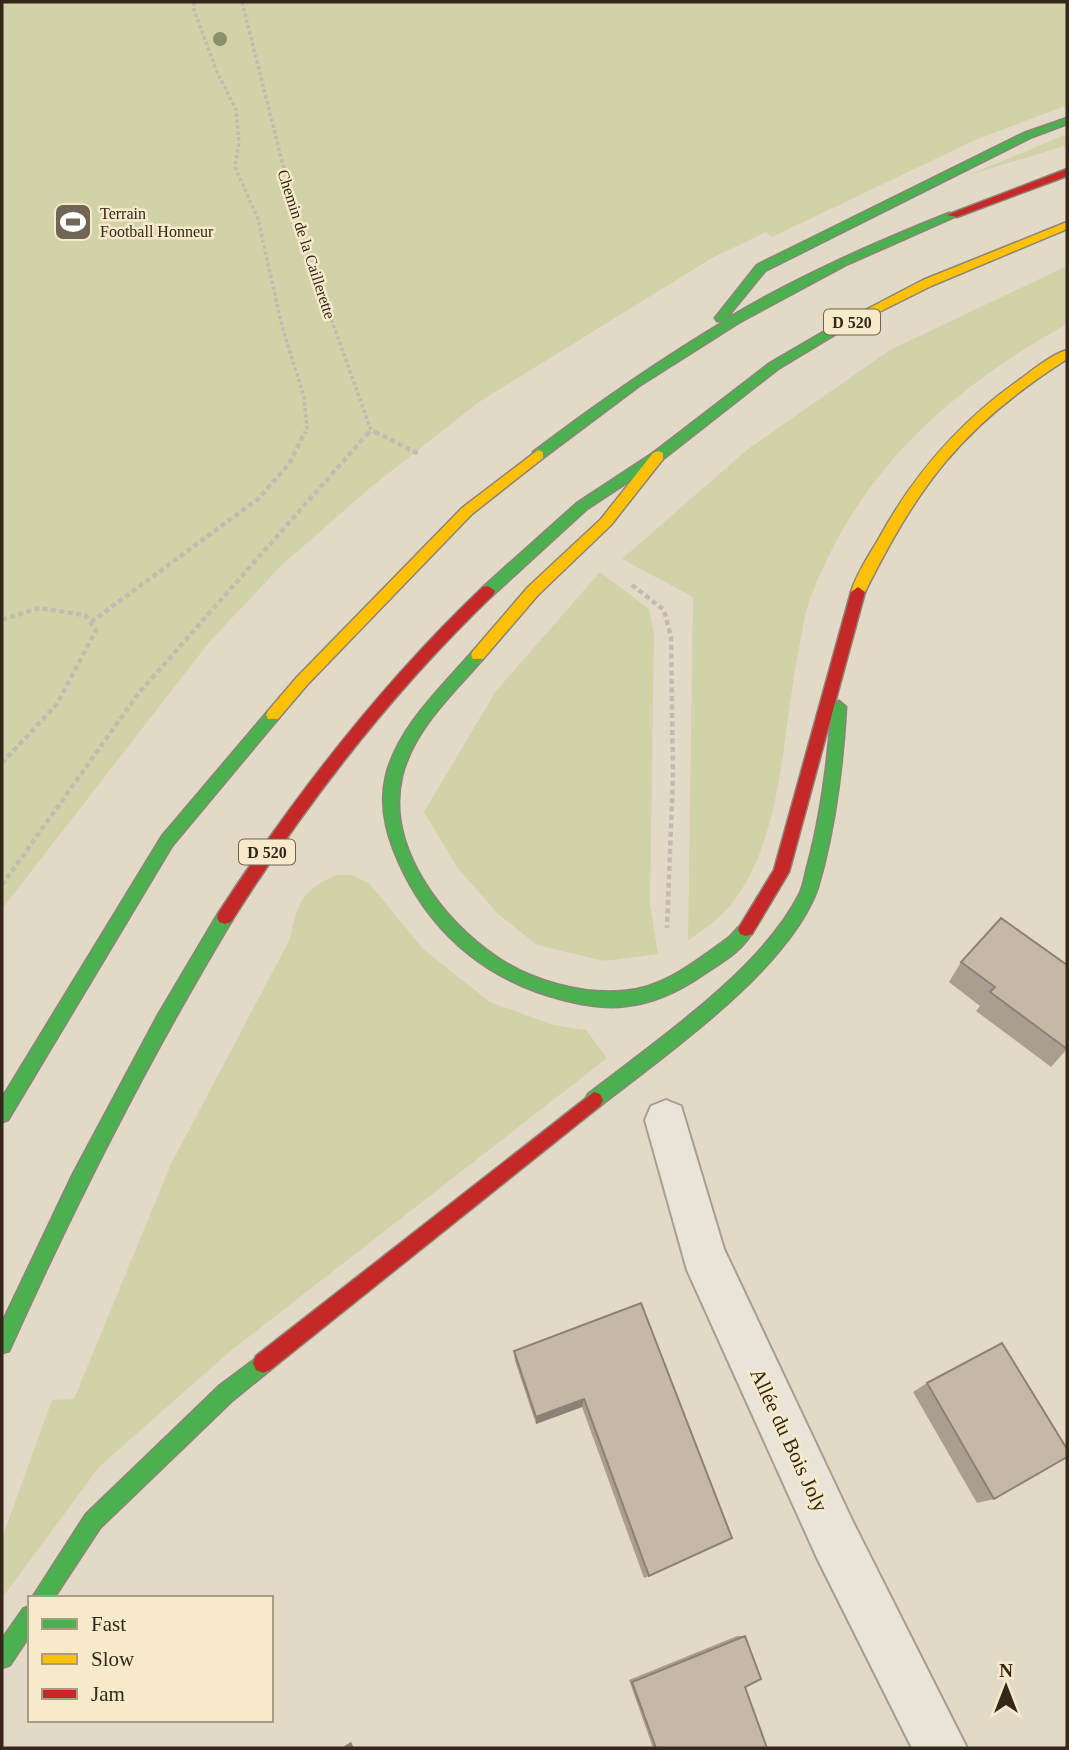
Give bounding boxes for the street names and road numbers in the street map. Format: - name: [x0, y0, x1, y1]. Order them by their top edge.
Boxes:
- street label: Chemin de la Caillerette: [274, 167, 339, 321]
- road number: D 520: [824, 310, 880, 334]
- road number: D 520: [239, 839, 295, 864]
- street label: Allée du Bois Joly: [745, 1364, 833, 1516]

